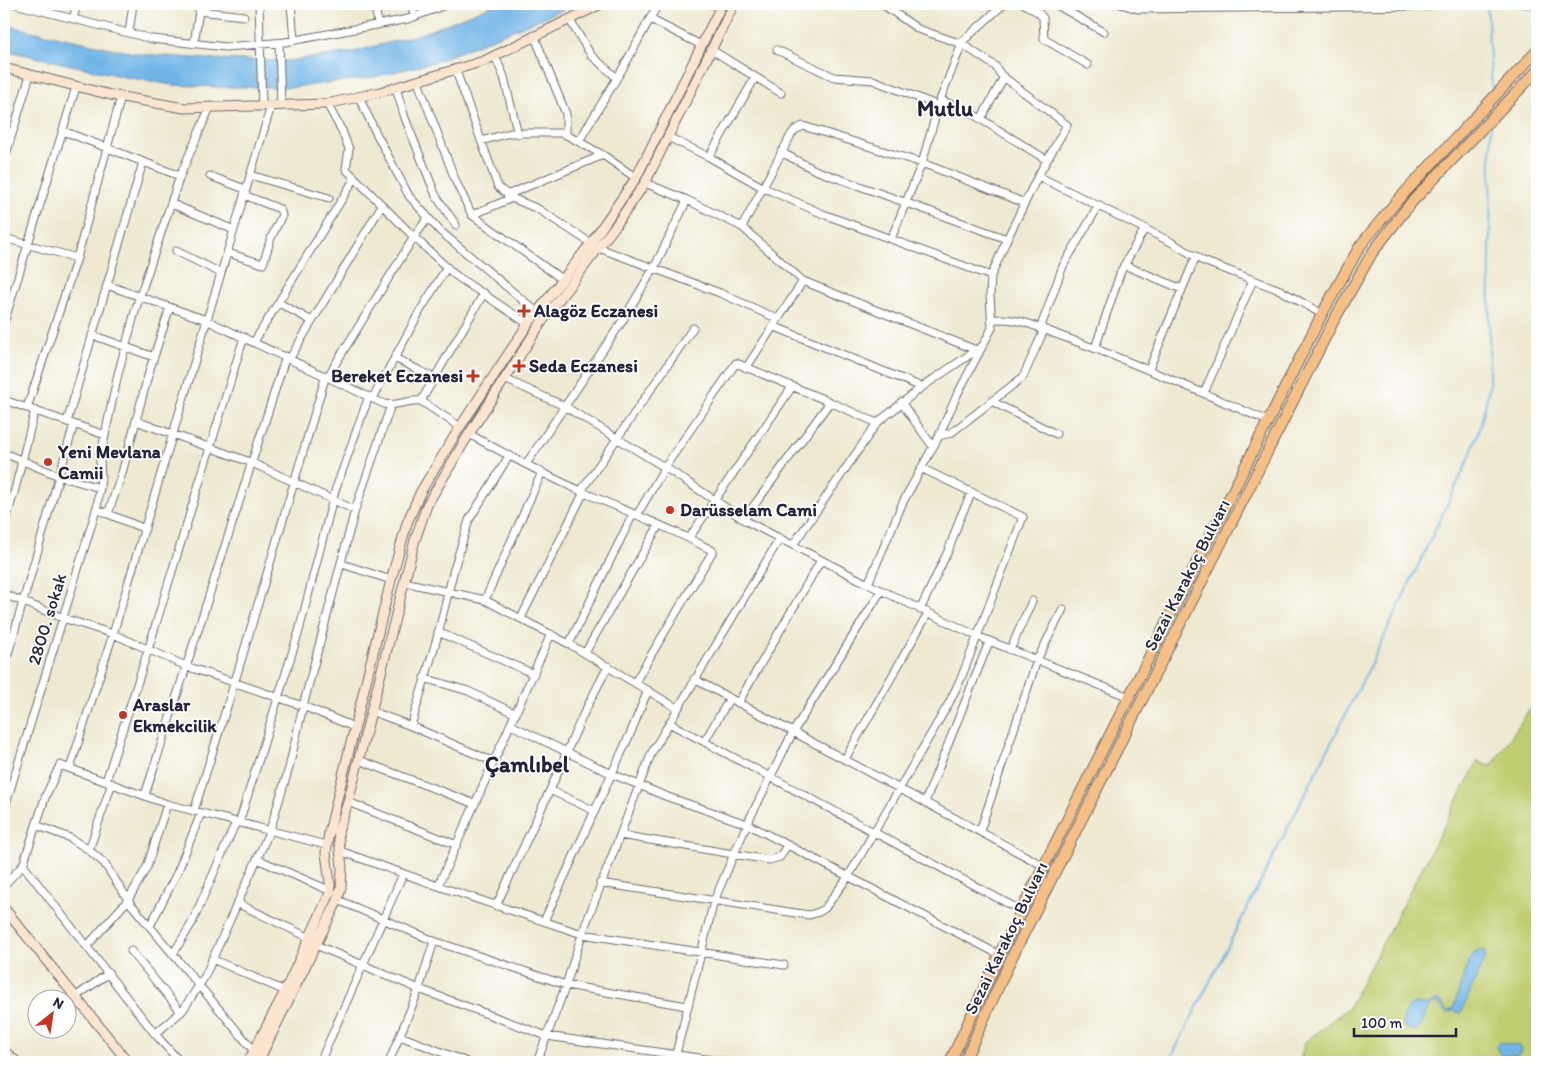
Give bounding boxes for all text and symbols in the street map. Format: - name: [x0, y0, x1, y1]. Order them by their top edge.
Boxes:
- district label: Mutlu: [917, 95, 973, 122]
- place label: Alagöz Eczanesi: [533, 300, 658, 322]
- marker: Alagöz Eczanesi: [518, 305, 530, 317]
- place label: Seda Eczanesi: [529, 355, 638, 377]
- marker: Seda Eczanesi: [513, 360, 525, 372]
- place label: Bereket Eczanesi: [331, 365, 463, 387]
- marker: Bereket Eczanesi: [467, 370, 479, 382]
- place label: Yeni Mevlana Camii: [57, 441, 161, 484]
- marker: Yeni Mevlana Camii: [42, 456, 54, 468]
- street label: Sezai Karakoç Bulvarı: [1139, 495, 1235, 655]
- place label: Darüsselam Cami: [680, 499, 817, 521]
- marker: Darüsselam Cami: [664, 504, 676, 516]
- street label: 2800. sokak: [23, 570, 72, 667]
- place label: Araslar Ekmekcilik: [132, 694, 217, 737]
- marker: Araslar Ekmekcilik: [117, 709, 129, 721]
- district label: Çamlıbel: [485, 751, 570, 778]
- street label: Sezai Karakoç Bulvarı: [959, 858, 1053, 1018]
- north arrow: [28, 988, 78, 1038]
- text: N: [50, 993, 67, 1013]
- scale bar: [1354, 1006, 1456, 1038]
- text: 100 m: [1361, 1014, 1403, 1032]

